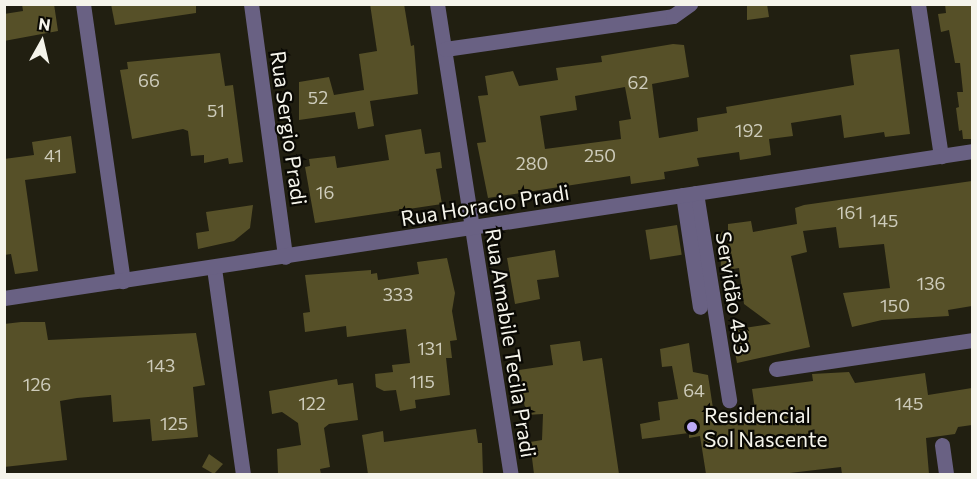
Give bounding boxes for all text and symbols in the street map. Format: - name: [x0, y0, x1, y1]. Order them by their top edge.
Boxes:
- north arrow: [12, 12, 72, 72]
- text: N: [37, 13, 52, 34]
- street label: Rua Sergio Pradi: [266, 49, 312, 207]
- house number: 66: [138, 69, 160, 91]
- house number: 62: [628, 71, 648, 93]
- house number: 52: [308, 86, 328, 108]
- house number: 51: [207, 99, 225, 121]
- house number: 192: [735, 119, 763, 141]
- house number: 41: [44, 144, 62, 166]
- house number: 250: [584, 144, 616, 166]
- house number: 280: [516, 152, 548, 174]
- street label: Rua Horacio Pradi: [399, 179, 571, 231]
- house number: 16: [316, 181, 334, 203]
- house number: 161: [837, 201, 863, 223]
- house number: 145: [870, 209, 898, 231]
- street label: Rua Amabile Tecila Pradi: [480, 227, 542, 459]
- street label: Servidão 433: [711, 230, 755, 356]
- house number: 136: [917, 272, 945, 294]
- house number: 333: [383, 283, 413, 305]
- house number: 150: [880, 294, 910, 316]
- house number: 131: [417, 337, 443, 359]
- house number: 143: [147, 354, 175, 376]
- house number: 115: [409, 370, 435, 392]
- house number: 126: [23, 373, 51, 395]
- house number: 64: [683, 379, 705, 401]
- house number: 122: [298, 392, 326, 414]
- house number: 145: [895, 392, 923, 414]
- place label: Residencial Sol Nascente: [704, 402, 828, 452]
- house number: 125: [160, 412, 188, 434]
- marker: Residencial Sol Nascente: [685, 420, 699, 434]

